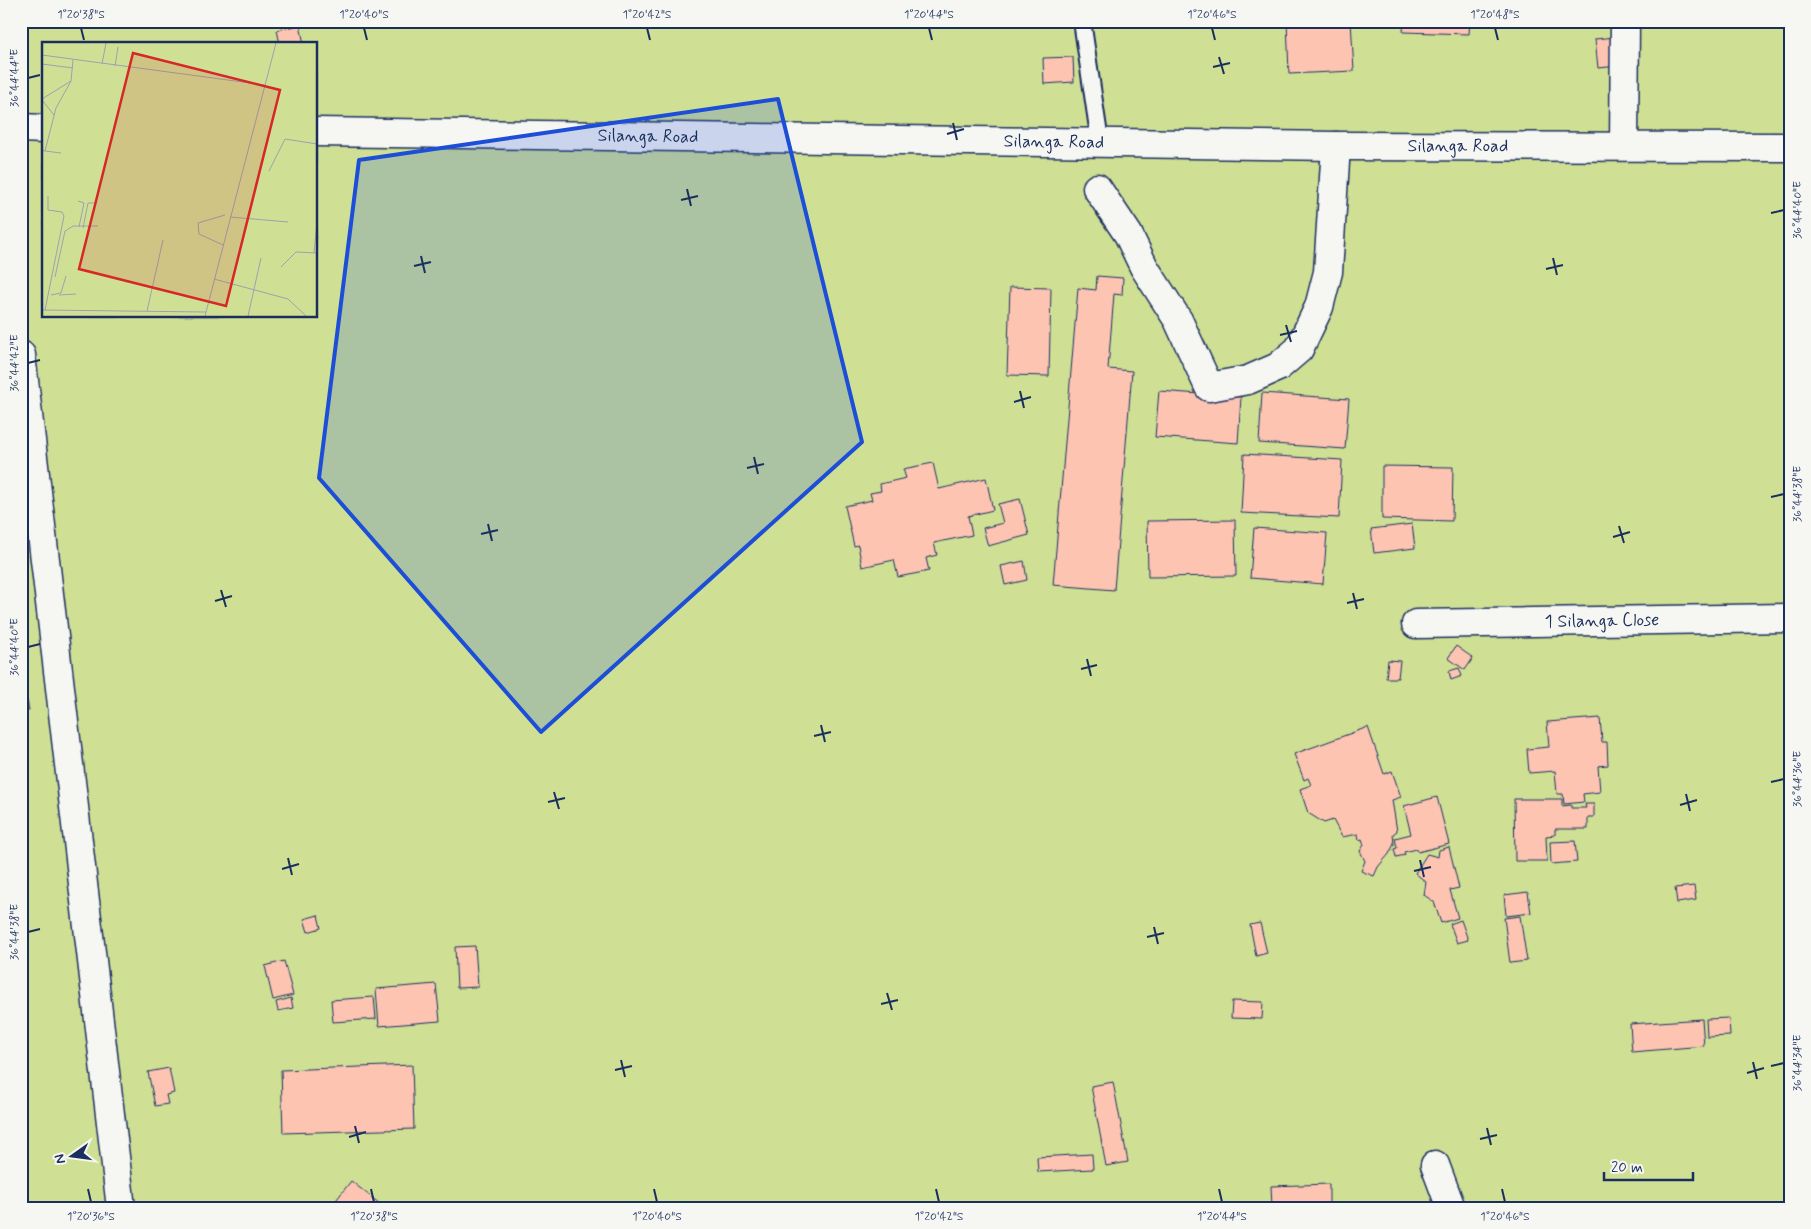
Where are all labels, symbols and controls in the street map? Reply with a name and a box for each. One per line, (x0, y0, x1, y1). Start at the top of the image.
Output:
text: 1°20'38"S (57, 7, 105, 23)
text: 1°20'40"S (339, 7, 389, 23)
text: 1°20'42"S (622, 7, 672, 23)
text: 1°20'44"S (904, 7, 954, 23)
text: 1°20'46"S (1187, 7, 1237, 23)
text: 1°20'48"S (1470, 7, 1520, 23)
inset map (42, 42, 318, 318)
text: 36°44'44"E (7, 49, 23, 107)
street label: Silanga Road (597, 124, 699, 149)
street label: Silanga Road (1003, 129, 1104, 155)
street label: Silanga Road (1407, 134, 1508, 158)
text: 36°44'40"E (1790, 181, 1806, 239)
text: 36°44'42"E (7, 334, 23, 392)
text: 36°44'38"E (1790, 466, 1806, 522)
street label: 1 Silanga Close (1544, 608, 1660, 634)
text: 36°44'40"E (7, 618, 23, 676)
text: 36°44'36"E (1790, 751, 1806, 807)
text: 36°44'38"E (7, 904, 23, 960)
text: 36°44'34"E (1790, 1034, 1806, 1092)
north arrow (48, 1132, 98, 1182)
scale bar (1604, 1149, 1692, 1181)
text: N (50, 1152, 70, 1166)
text: 20 m (1611, 1158, 1643, 1178)
text: 1°20'36"S (67, 1209, 115, 1225)
text: 1°20'38"S (350, 1209, 398, 1225)
text: 1°20'40"S (632, 1209, 682, 1225)
text: 1°20'42"S (914, 1209, 964, 1225)
text: 1°20'44"S (1197, 1209, 1247, 1225)
text: 1°20'46"S (1480, 1209, 1530, 1225)

